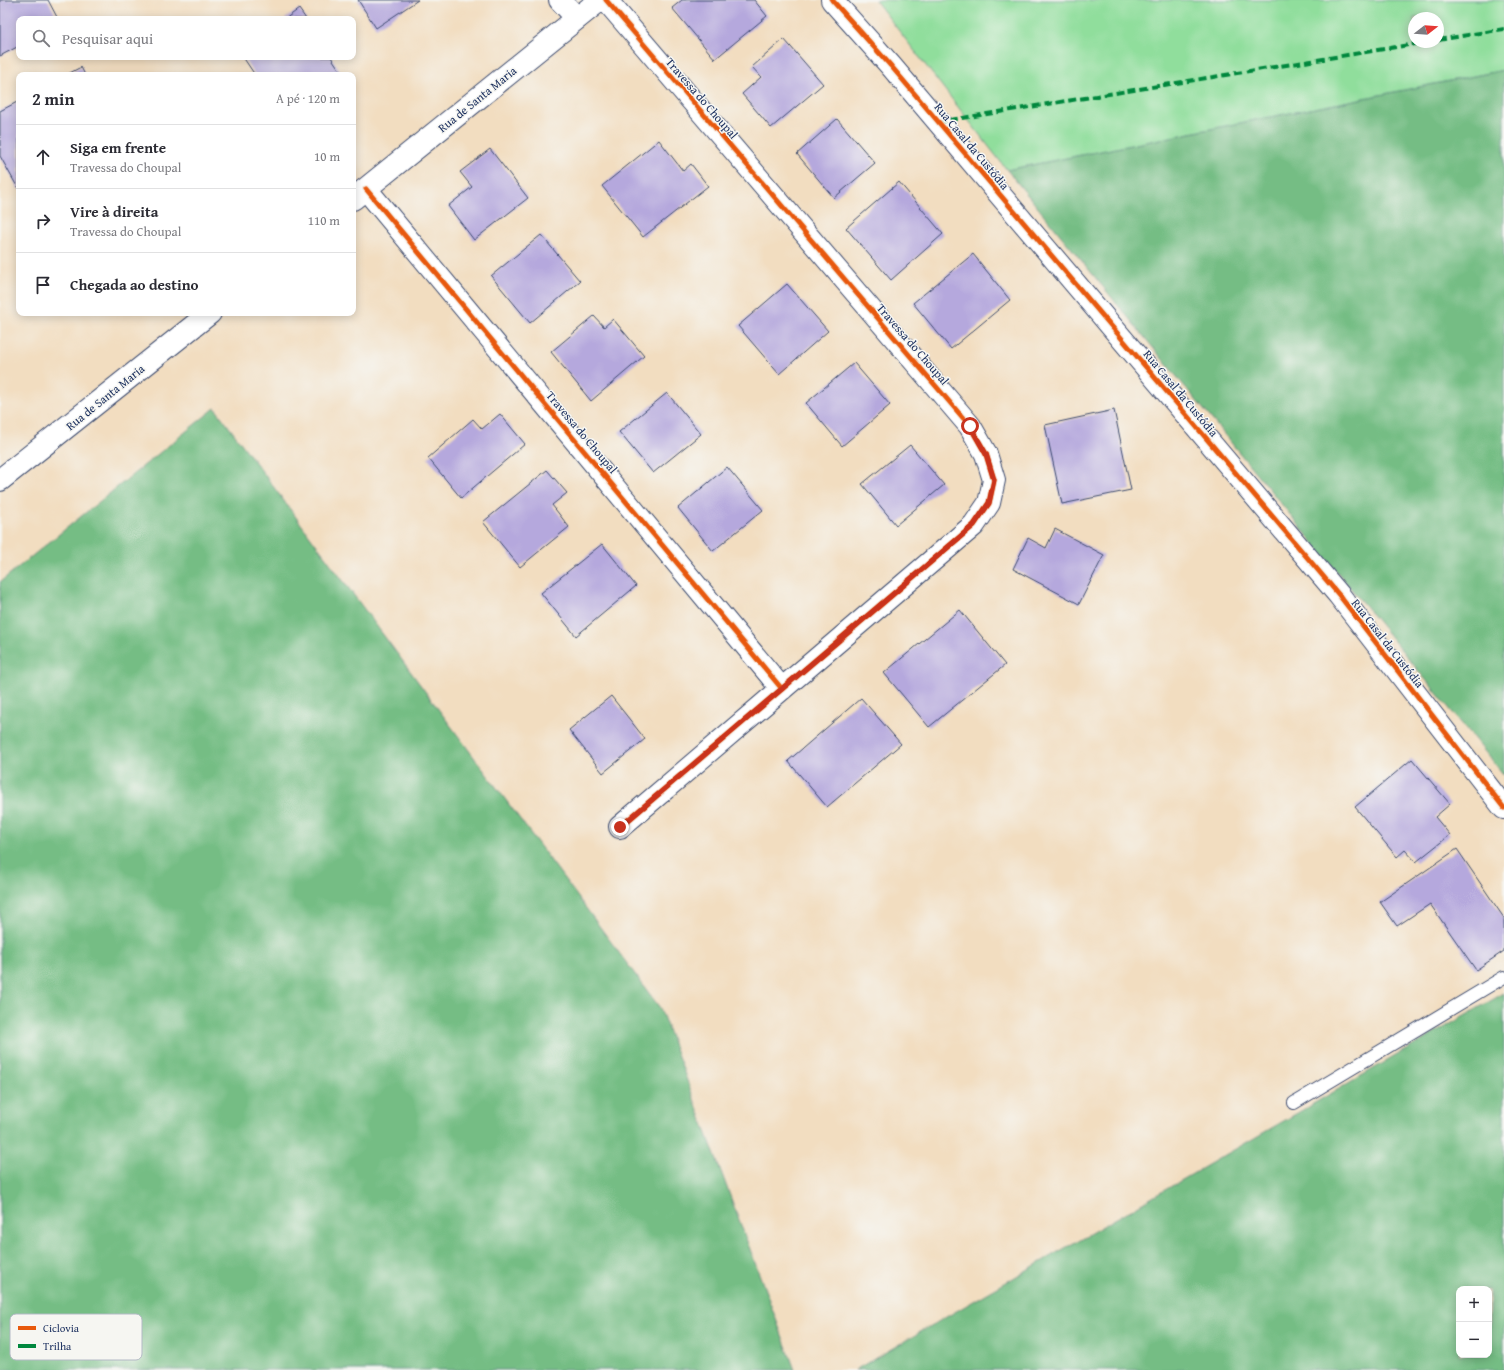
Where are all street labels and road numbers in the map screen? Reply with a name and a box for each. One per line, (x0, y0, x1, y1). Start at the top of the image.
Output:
street label: Travessa do Choupal (662, 54, 743, 143)
street label: Rua de Santa Maria (434, 62, 520, 136)
street label: Rua Casal da Custódia (931, 99, 1014, 193)
street label: Travessa do Choupal (873, 300, 954, 389)
street label: Rua Casal da Custódia (1140, 346, 1223, 440)
street label: Rua de Santa Maria (62, 360, 148, 434)
street label: Travessa do Choupal (542, 387, 622, 477)
street label: Rua Casal da Custódia (1348, 595, 1428, 691)

